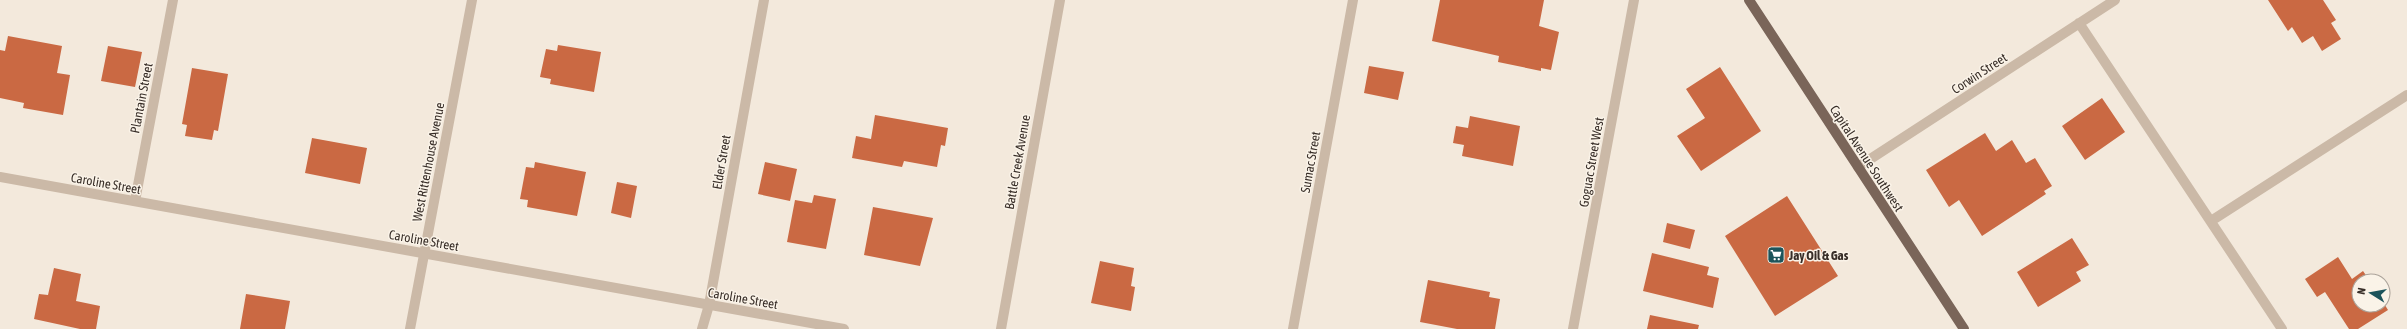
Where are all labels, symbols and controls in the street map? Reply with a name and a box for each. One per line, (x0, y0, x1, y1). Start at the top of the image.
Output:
street label: Corwin Street (1949, 50, 2010, 97)
street label: Plantain Street (127, 61, 156, 135)
street label: West Rittenhouse Avenue (410, 101, 447, 223)
street label: Capital Avenue Southwest (1827, 102, 1907, 214)
street label: Battle Creek Avenue (1002, 114, 1033, 210)
street label: Goguac Street West (1576, 116, 1607, 208)
street label: Sumac Street (1298, 130, 1323, 194)
street label: Elder Street (709, 133, 734, 191)
street label: Caroline Street (70, 170, 142, 197)
street label: Caroline Street (388, 227, 460, 254)
supermarket icon: Jay Oil & Gas (1766, 245, 1786, 265)
place label: Jay Oil & Gas (1788, 248, 1849, 263)
north arrow (2351, 273, 2391, 313)
street label: Caroline Street (707, 285, 779, 312)
text: N (2355, 287, 2368, 295)

